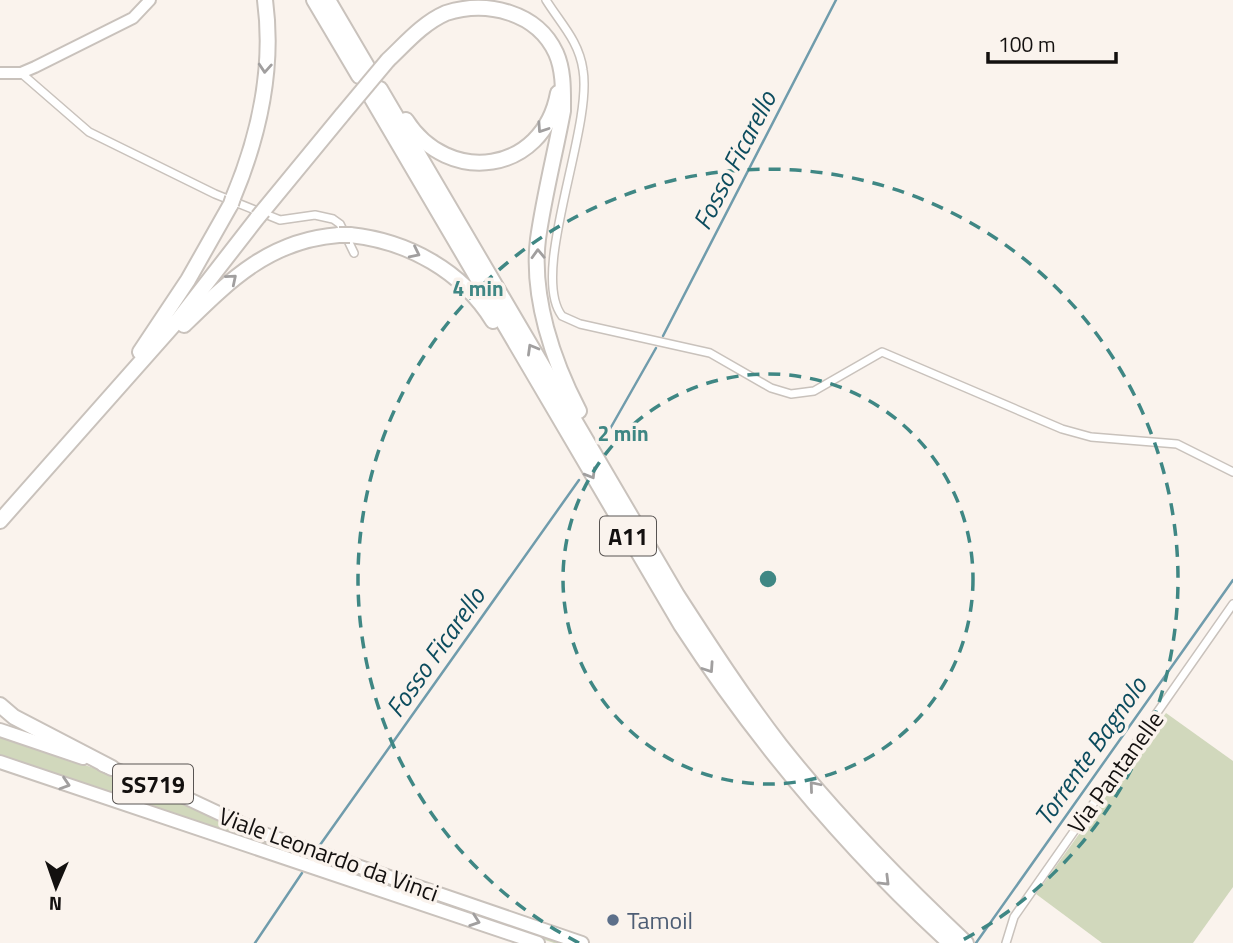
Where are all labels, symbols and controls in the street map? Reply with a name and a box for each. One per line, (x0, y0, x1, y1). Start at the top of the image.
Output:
scale bar (988, 21, 1116, 65)
text: 100 m (998, 28, 1055, 60)
one-way arrow (258, 63, 273, 74)
water label: Fosso Ficarello (682, 83, 786, 236)
one-way arrow (537, 121, 550, 134)
one-way arrow (408, 244, 420, 258)
one-way arrow (531, 249, 546, 260)
text: 4 min (452, 272, 504, 304)
one-way arrow (224, 274, 236, 287)
one-way arrow (527, 343, 540, 356)
text: 2 min (597, 417, 649, 449)
one-way arrow (583, 466, 596, 479)
road number: A11 (600, 516, 656, 556)
centre of rings (756, 567, 780, 591)
water label: Fosso Ficarello (376, 578, 495, 725)
one-way arrow (701, 660, 714, 673)
water label: Torrente Bagnolo (1024, 667, 1157, 834)
street label: Via Pantanelle (1058, 703, 1172, 841)
road number: SS719 (113, 764, 193, 804)
one-way arrow (58, 776, 70, 790)
one-way arrow (810, 782, 823, 794)
street label: Viale Leonardo da Vinci (214, 797, 444, 911)
north arrow (21, 852, 91, 922)
one-way arrow (876, 873, 889, 886)
text: N (48, 890, 62, 919)
place label: Tamoil (627, 902, 693, 938)
marker: Tamoil (605, 912, 621, 928)
one-way arrow (468, 913, 480, 927)

